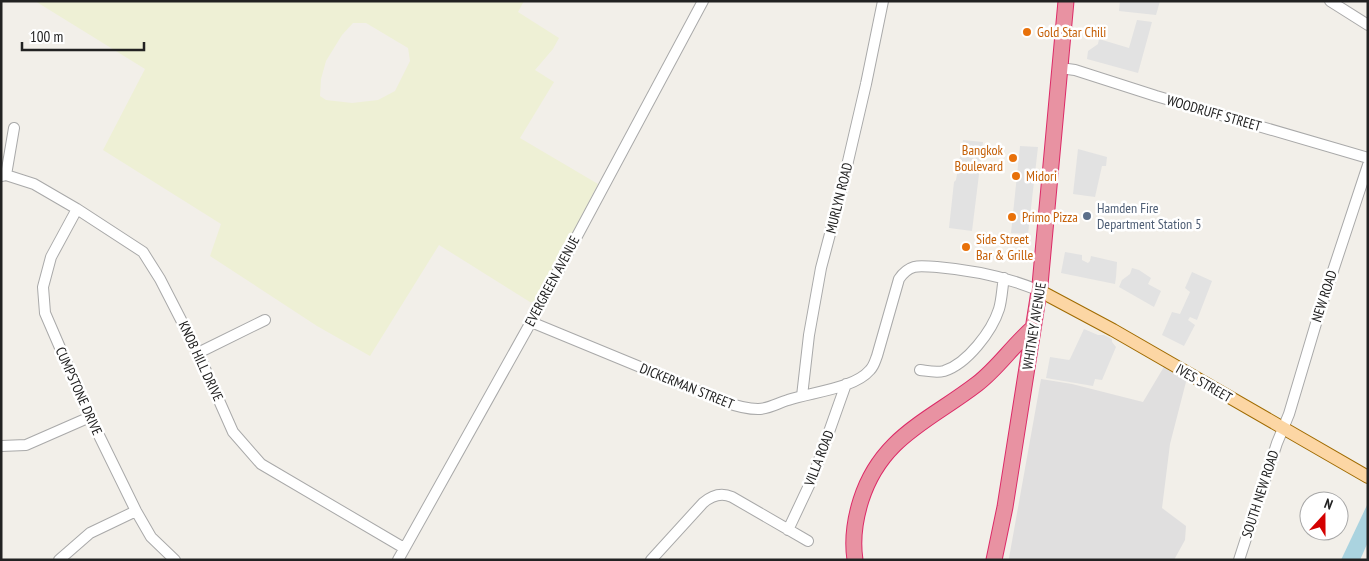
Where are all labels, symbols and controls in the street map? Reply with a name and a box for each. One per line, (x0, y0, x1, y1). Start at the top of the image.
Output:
scale bar (22, 20, 145, 52)
place label: Gold Star Chili (1037, 23, 1106, 41)
marker: Gold Star Chili (1021, 26, 1033, 38)
text: 100 m (30, 27, 63, 46)
street label: WOODRUFF STREET (1165, 91, 1264, 135)
place label: Bangkok Boulevard (955, 141, 1004, 175)
marker: Bangkok Boulevard (1007, 152, 1019, 164)
street label: MURLYN ROAD (822, 161, 856, 235)
place label: Midori (1026, 167, 1057, 185)
marker: Midori (1010, 170, 1022, 182)
place label: Hamden Fire Department Station 5 (1097, 199, 1202, 233)
place label: Primo Pizza (1022, 208, 1078, 226)
marker: Hamden Fire Department Station 5 (1081, 210, 1093, 222)
marker: Primo Pizza (1006, 211, 1018, 223)
place label: Side Street Bar & Grille (976, 230, 1033, 264)
street label: EVERGREEN AVENUE (521, 233, 583, 329)
marker: Side Street Bar & Grille (960, 241, 972, 253)
street label: NEW ROAD (1307, 268, 1341, 324)
street label: WHITNEY AVENUE (1018, 281, 1050, 371)
street label: KNOB HILL DRIVE (175, 318, 227, 404)
street label: CUMPSTONE DRIVE (52, 344, 106, 438)
street label: DICKERMAN STREET (637, 359, 737, 413)
street label: IVES STREET (1173, 360, 1236, 407)
street label: VILLA ROAD (800, 428, 838, 489)
street label: SOUTH NEW ROAD (1237, 448, 1283, 540)
north arrow (1299, 491, 1349, 541)
text: N (1322, 494, 1335, 514)

